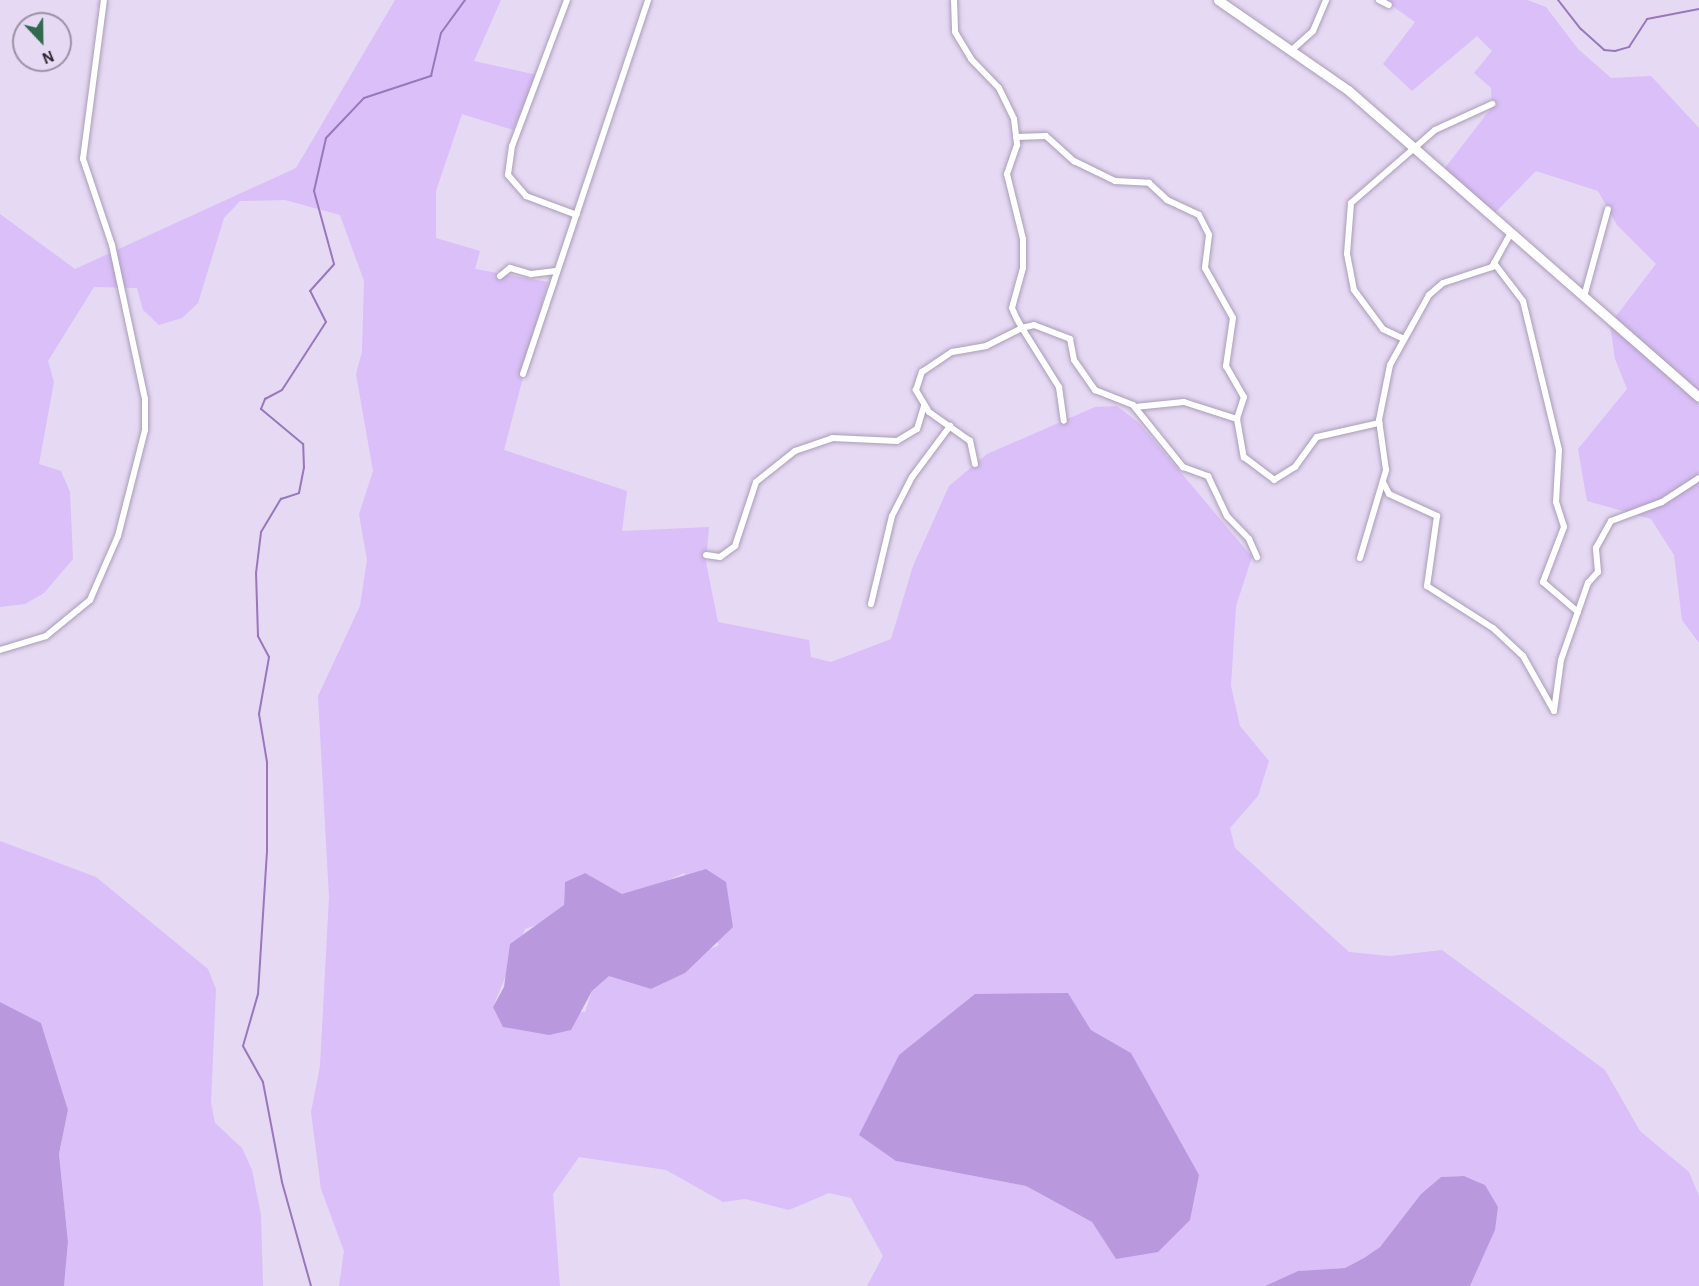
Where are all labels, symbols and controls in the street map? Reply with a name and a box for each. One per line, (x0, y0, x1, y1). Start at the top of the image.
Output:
north arrow (12, 12, 72, 72)
text: N (40, 47, 56, 66)

